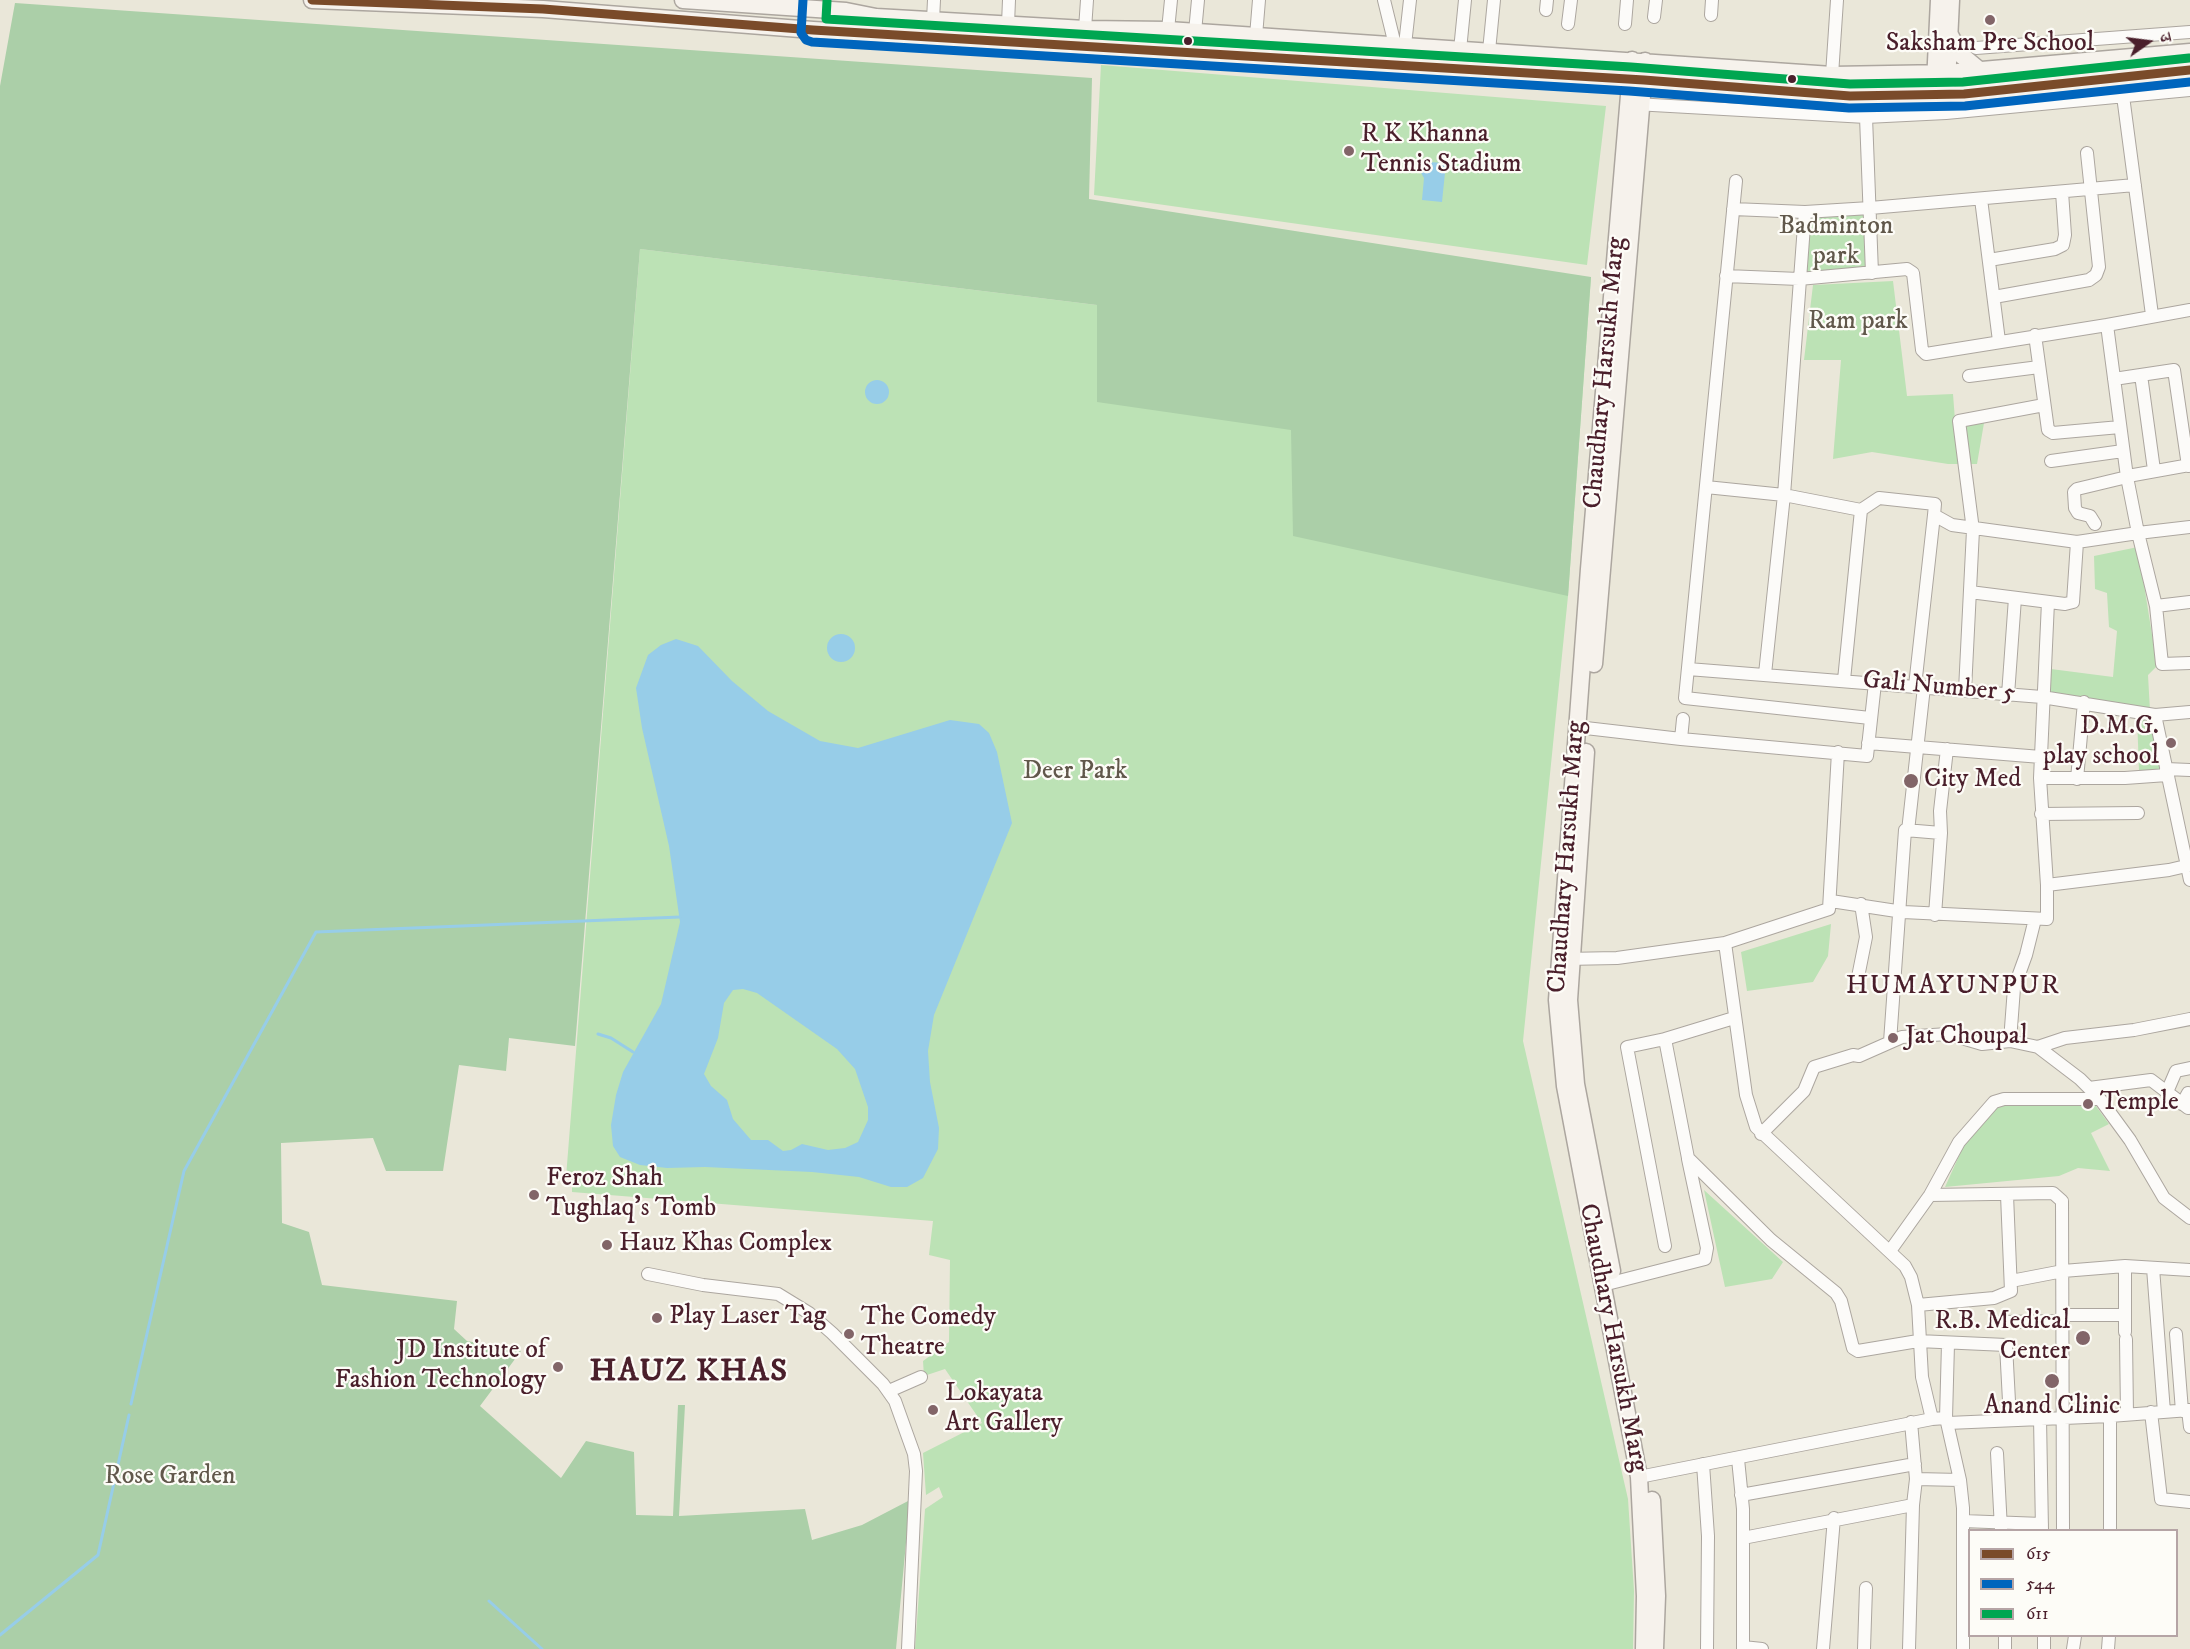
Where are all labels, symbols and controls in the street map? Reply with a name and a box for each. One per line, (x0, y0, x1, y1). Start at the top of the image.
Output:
north arrow (2118, 12, 2178, 72)
marker: Saksham Pre School (1983, 13, 1997, 27)
place label: Saksham Pre School (1886, 29, 2094, 61)
text: उ (2155, 31, 2176, 44)
unlabelled marker (1182, 35, 1194, 47)
unlabelled marker (1786, 73, 1798, 85)
place label: R K Khanna Tennis Stadium (1361, 120, 1522, 182)
marker: R K Khanna Tennis Stadium (1342, 144, 1356, 158)
park label: Badminton park (1779, 212, 1893, 274)
street label: Chaudhary Harsukh Marg (1579, 236, 1633, 510)
park label: Ram park (1808, 307, 1908, 339)
street label: Gali Number 5 (1861, 666, 2017, 710)
place label: D.M.G. play school (2043, 712, 2159, 774)
street label: Chaudhary Harsukh Marg (1543, 720, 1593, 994)
marker: D.M.G. play school (2164, 736, 2178, 750)
park label: Deer Park (1023, 757, 1127, 789)
place label: City Med (1924, 765, 2021, 797)
marker: City Med (1902, 772, 1920, 790)
district label: HUMAYUNPUR (1846, 971, 2060, 1003)
place label: Jat Choupal (1905, 1022, 2028, 1054)
marker: Jat Choupal (1886, 1031, 1900, 1045)
place label: Temple (2100, 1088, 2179, 1120)
marker: Temple (2081, 1097, 2095, 1111)
place label: Feroz Shah Tughlaq's Tomb (546, 1164, 716, 1226)
marker: Feroz Shah Tughlaq's Tomb (527, 1188, 541, 1202)
street label: Chaudhary Harsukh Marg (1571, 1201, 1653, 1475)
place label: Hauz Khas Complex (619, 1229, 832, 1261)
marker: Hauz Khas Complex (600, 1238, 614, 1252)
place label: Play Laser Tag (669, 1302, 826, 1334)
place label: The Comedy Theatre (861, 1303, 996, 1364)
place label: R.B. Medical Center (1934, 1307, 2070, 1368)
marker: Play Laser Tag (650, 1311, 664, 1325)
marker: The Comedy Theatre (842, 1327, 856, 1341)
marker: R.B. Medical Center (2074, 1329, 2092, 1347)
place label: JD Institute of Fashion Technology (335, 1336, 546, 1398)
district label: HAUZ KHAS (590, 1354, 788, 1392)
marker: JD Institute of Fashion Technology (551, 1360, 565, 1374)
marker: Anand Clinic (2043, 1372, 2061, 1390)
place label: Lokayata Art Gallery (945, 1379, 1063, 1440)
place label: Anand Clinic (1984, 1392, 2120, 1424)
marker: Lokayata Art Gallery (926, 1403, 940, 1417)
park label: Rose Garden (105, 1462, 235, 1494)
legend (1968, 1529, 2178, 1637)
text: 615 (2026, 1543, 2051, 1565)
text: 544 (2026, 1573, 2055, 1595)
text: 611 (2026, 1603, 2049, 1625)

